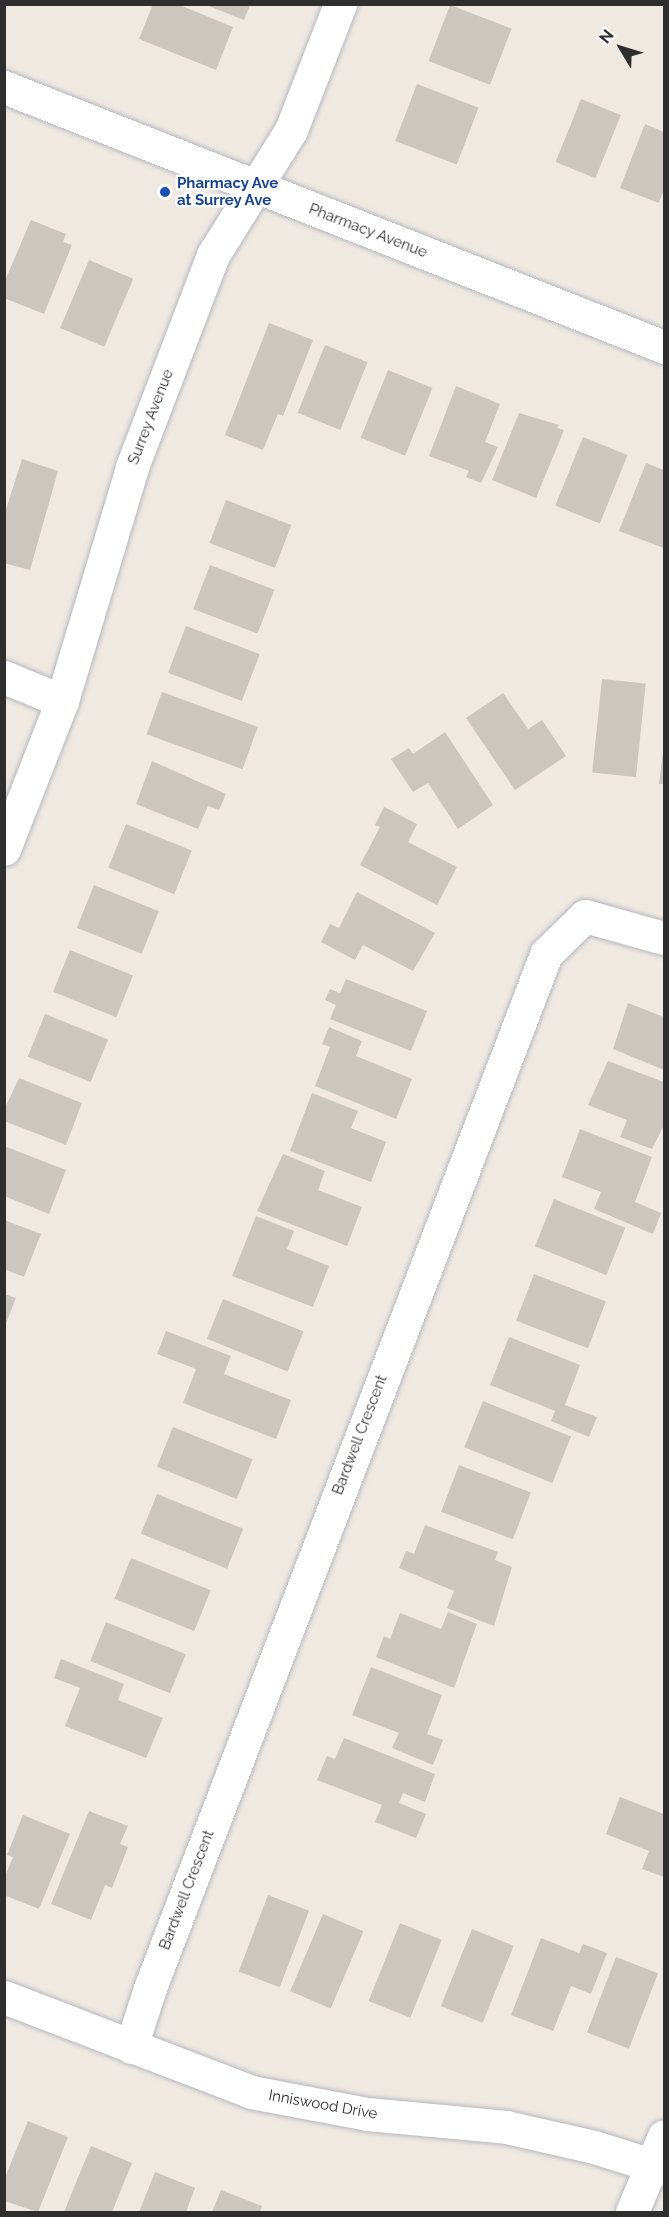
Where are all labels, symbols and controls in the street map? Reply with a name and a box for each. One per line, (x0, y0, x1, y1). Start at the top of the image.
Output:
north arrow (591, 18, 651, 78)
text: N (595, 26, 618, 47)
place label: Pharmacy Ave at Surrey Ave (177, 174, 279, 209)
marker: Pharmacy Ave at Surrey Ave (158, 185, 172, 199)
street label: Pharmacy Avenue (306, 200, 430, 262)
street label: Surrey Avenue (124, 366, 178, 468)
street label: Bardwell Crescent (329, 1372, 391, 1498)
street label: Bardwell Crescent (156, 1827, 218, 1953)
street label: Inniswood Drive (267, 2087, 379, 2123)

